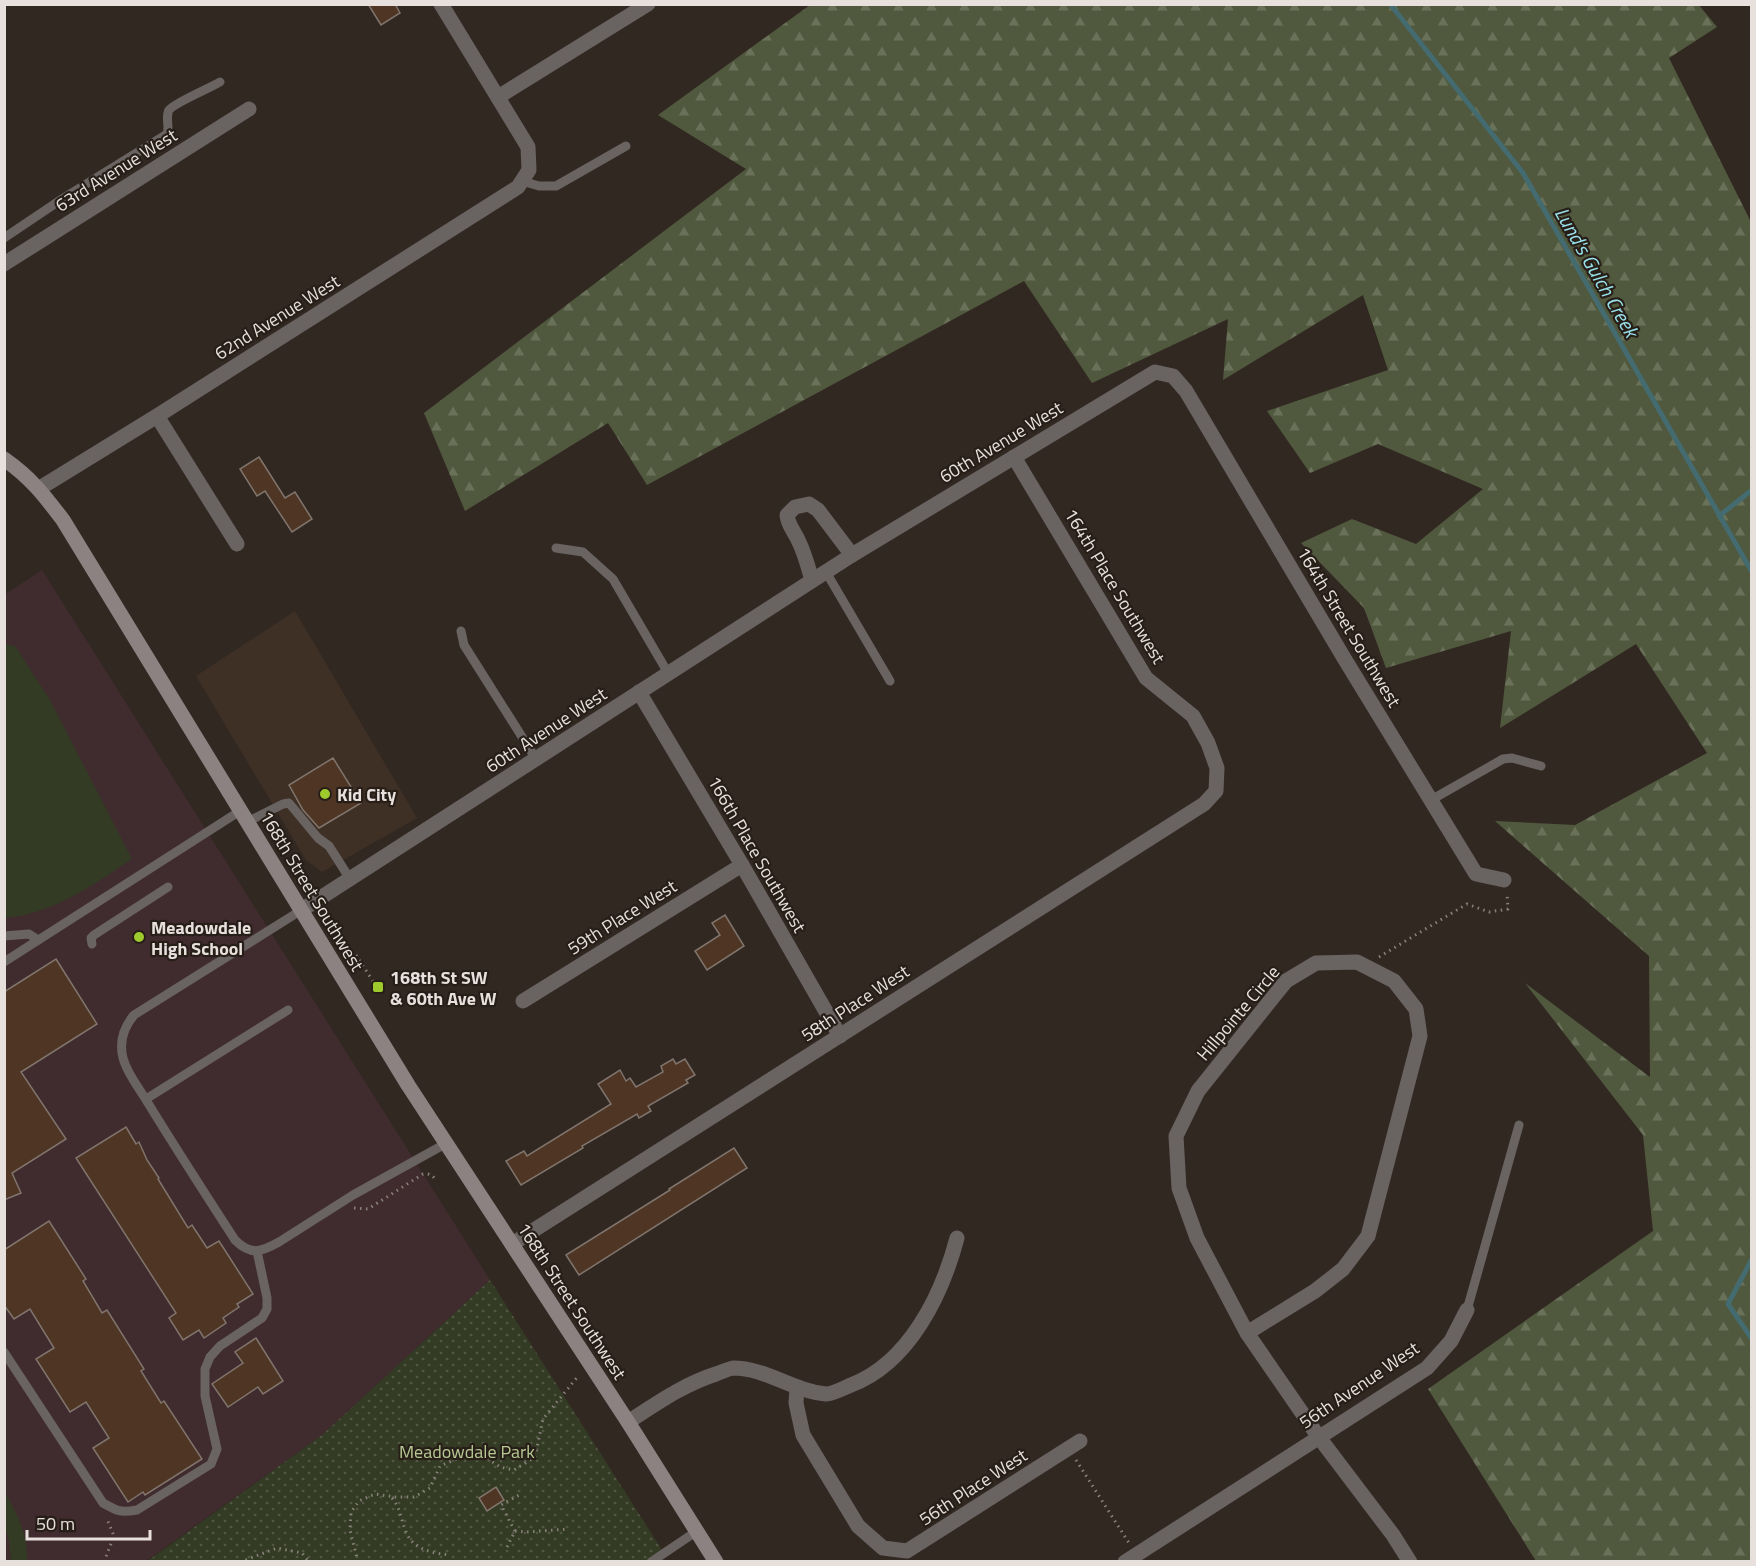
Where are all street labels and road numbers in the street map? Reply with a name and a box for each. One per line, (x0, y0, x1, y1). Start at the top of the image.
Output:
street label: 63rd Avenue West (50, 121, 183, 218)
street label: 62nd Avenue West (209, 267, 345, 366)
street label: 60th Avenue West (934, 394, 1068, 490)
street label: 164th Place Southwest (1058, 503, 1172, 669)
street label: 164th Street Southwest (1290, 542, 1408, 713)
street label: 60th Avenue West (480, 680, 613, 779)
street label: 166th Place Southwest (701, 771, 813, 938)
street label: 168th Street Southwest (253, 806, 371, 977)
street label: 59th Place West (562, 872, 682, 961)
street label: 58th Place West (796, 958, 915, 1048)
street label: Hillpointe Circle (1190, 959, 1286, 1067)
street label: 168th Street Southwest (511, 1217, 633, 1386)
street label: 56th Avenue West (1294, 1334, 1425, 1435)
street label: 56th Place West (914, 1442, 1033, 1532)

